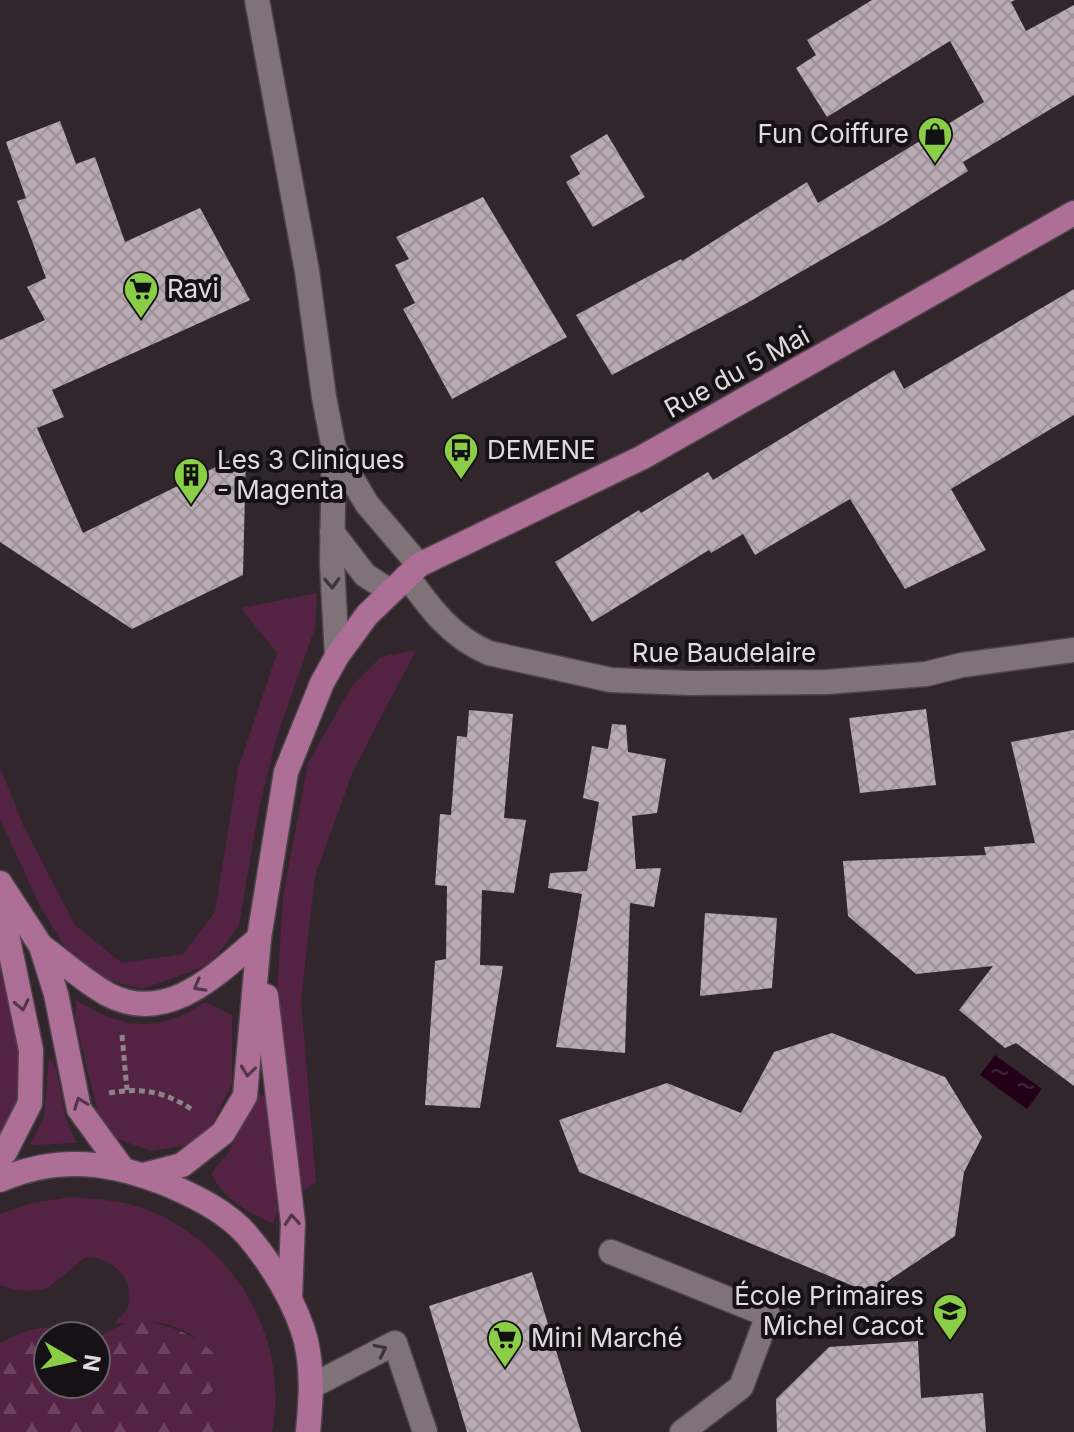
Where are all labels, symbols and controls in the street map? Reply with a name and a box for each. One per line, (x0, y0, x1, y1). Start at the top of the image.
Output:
shop icon: Fun Coiffure (916, 115, 954, 165)
place label: Fun Coiffure (757, 118, 909, 149)
supermarket icon: Ravi (122, 270, 160, 320)
place label: Ravi (167, 273, 219, 304)
street label: Rue du 5 Mai (659, 319, 815, 424)
bus stop icon: DEMENE (442, 431, 480, 481)
place label: DEMENE (487, 434, 596, 465)
place label: Les 3 Cliniques - Magenta (217, 444, 405, 505)
building icon: Les 3 Cliniques - Magenta (172, 456, 210, 506)
one-way arrow (324, 577, 341, 590)
street label: Rue Baudelaire (632, 637, 816, 668)
one-way arrow (193, 976, 207, 992)
one-way arrow (12, 999, 29, 1012)
one-way arrow (240, 1064, 257, 1078)
one-way arrow (73, 1097, 89, 1111)
one-way arrow (284, 1213, 301, 1226)
place label: École Primaires Michel Cacot (734, 1280, 924, 1341)
school or university icon: École Primaires Michel Cacot (931, 1292, 969, 1342)
supermarket icon: Mini Marché (486, 1319, 524, 1369)
north arrow (32, 1320, 112, 1400)
place label: Mini Marché (531, 1322, 683, 1353)
one-way arrow (373, 1344, 388, 1360)
text: N (78, 1353, 106, 1373)

